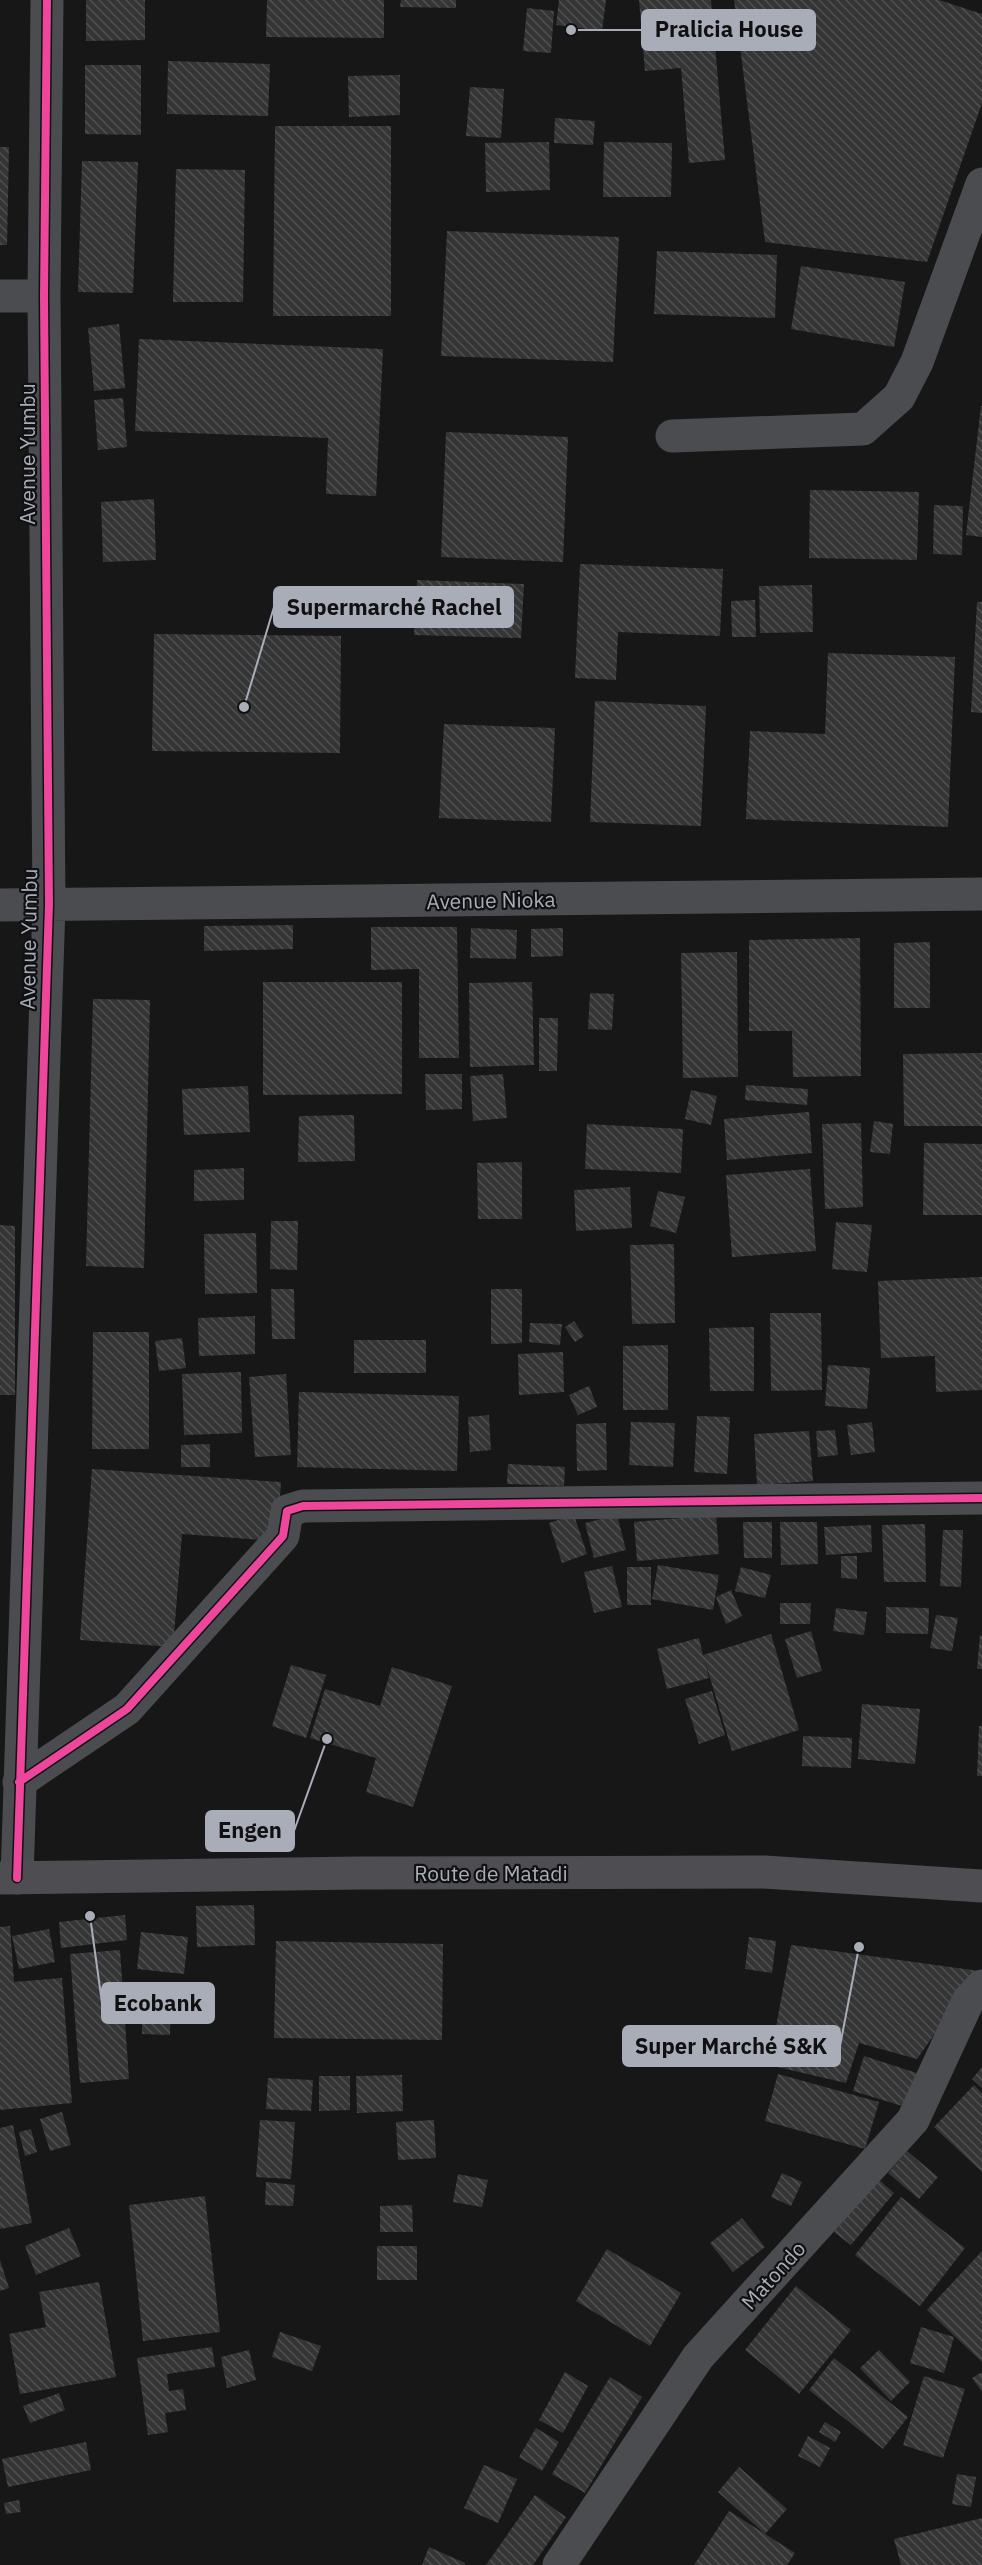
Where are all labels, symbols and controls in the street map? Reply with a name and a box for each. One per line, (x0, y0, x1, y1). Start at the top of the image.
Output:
callout: Pralicia House (642, 10, 815, 50)
text: Pralicia House (655, 14, 803, 43)
street label: Avenue Yumbu (13, 383, 41, 525)
callout: Supermarché Rachel (274, 587, 513, 627)
text: Supermarché Rachel (286, 592, 502, 621)
street label: Avenue Yumbu (13, 868, 43, 1010)
street label: Avenue Nioka (426, 885, 556, 915)
callout: Engen (206, 1811, 294, 1851)
text: Engen (218, 1815, 282, 1844)
street label: Route de Matadi (414, 1859, 568, 1887)
callout: Ecobank (102, 1983, 214, 2023)
text: Ecobank (114, 1988, 203, 2017)
callout: Super Marché S&K (623, 2026, 840, 2066)
text: Super Marché S&K (635, 2031, 828, 2060)
street label: Matondo (735, 2235, 811, 2315)

